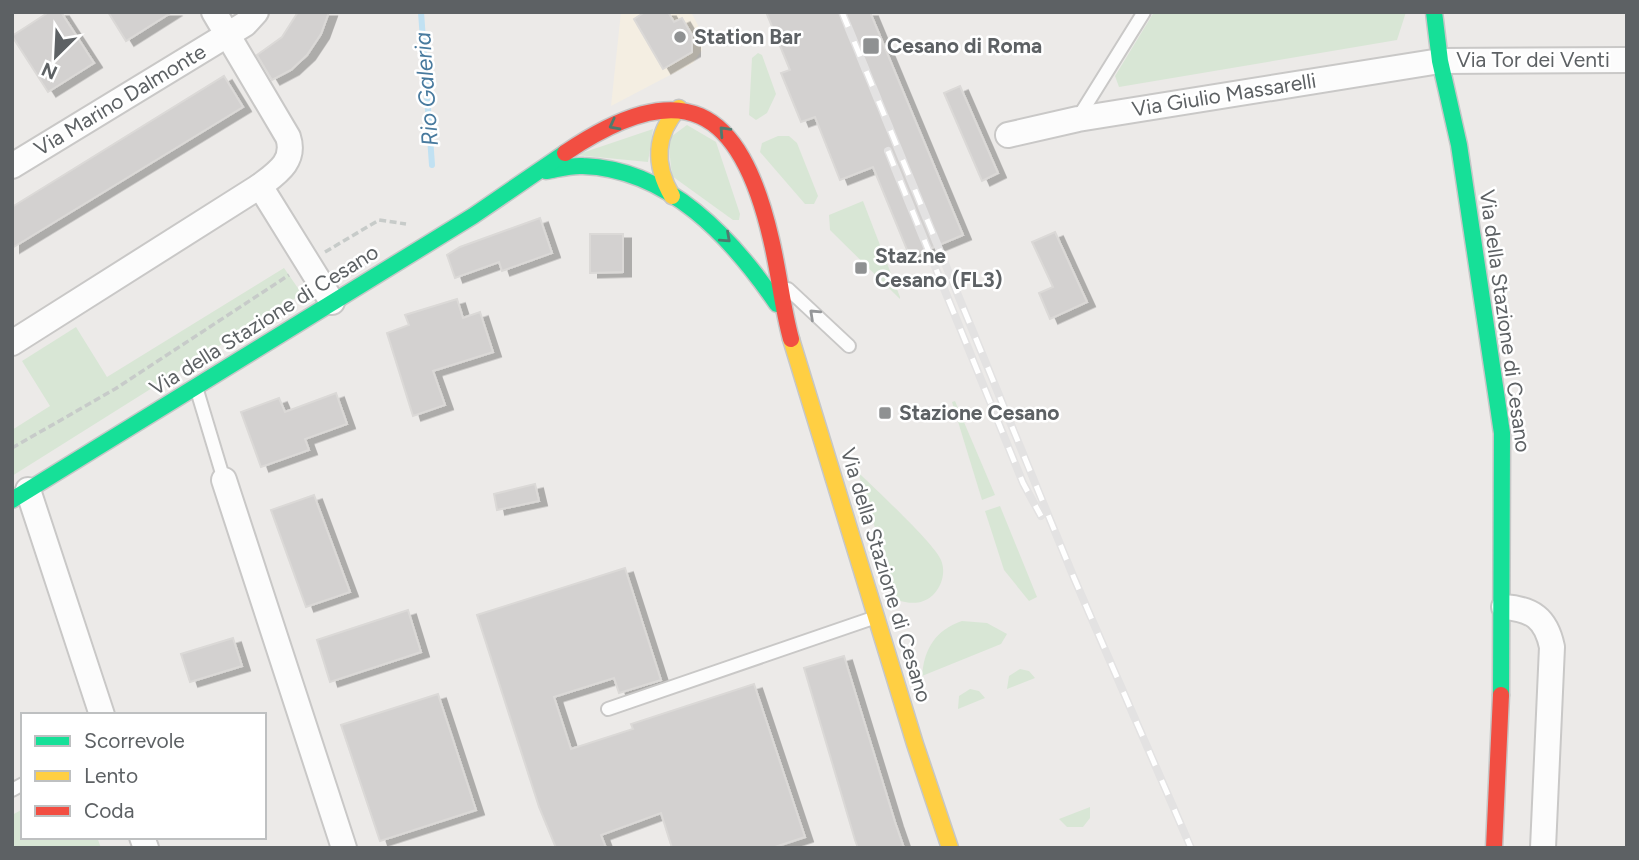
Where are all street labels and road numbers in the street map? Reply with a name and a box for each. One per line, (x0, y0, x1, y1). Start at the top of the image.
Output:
street label: Via Marino Dalmonte (29, 38, 210, 161)
street label: Via Tor dei Venti (1456, 47, 1610, 72)
street label: Via Giulio Massarelli (1130, 68, 1318, 121)
street label: Via della Stazione di Cesano (1475, 188, 1536, 454)
street label: Via della Stazione di Cesano (145, 239, 383, 400)
street label: Via della Stazione di Cesano (836, 445, 937, 705)

